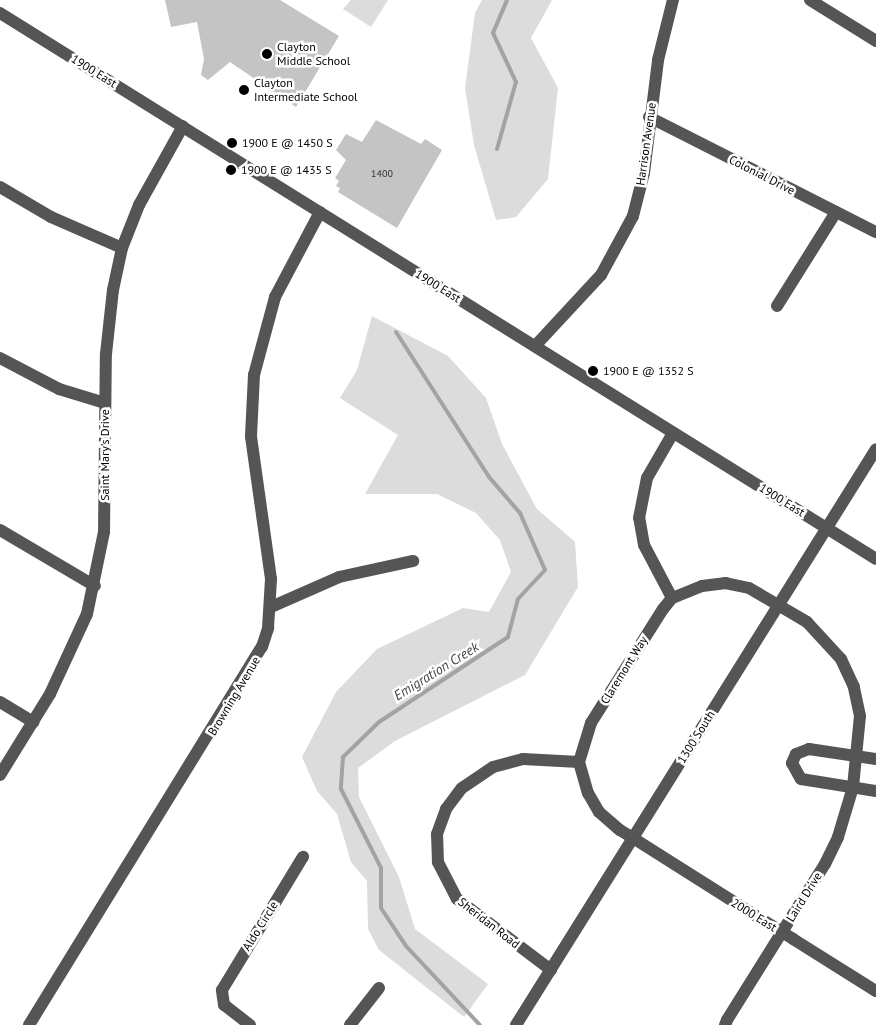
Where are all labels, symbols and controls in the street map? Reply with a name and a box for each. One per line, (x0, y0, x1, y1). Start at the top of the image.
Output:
place label: Clayton Middle School (277, 40, 350, 68)
marker: Clayton Middle School (261, 48, 273, 60)
street label: 1900 East (69, 51, 119, 91)
place label: Clayton Intermediate School (254, 76, 358, 104)
marker: Clayton Intermediate School (238, 84, 250, 96)
street label: Harrison Avenue (633, 101, 659, 187)
place label: 1900 E @ 1450 S (242, 136, 333, 150)
marker: 1900 E @ 1450 S (226, 137, 238, 149)
street label: Colonial Drive (727, 152, 797, 198)
place label: 1900 E @ 1435 S (241, 163, 332, 177)
marker: 1900 E @ 1435 S (225, 164, 237, 176)
house number: 1400 (371, 168, 393, 180)
street label: 1900 East (413, 266, 463, 306)
place label: 1900 E @ 1352 S (603, 364, 694, 378)
marker: 1900 E @ 1352 S (587, 365, 599, 377)
street label: Saint Mary's Drive (98, 409, 112, 501)
street label: 1900 East (757, 480, 807, 520)
street label: Claremont Way (597, 633, 651, 707)
water label: Emigration Creek (390, 638, 482, 704)
street label: Browning Avenue (205, 654, 263, 738)
street label: 1300 South (674, 708, 718, 766)
street label: Laird Drive (783, 870, 825, 924)
street label: Sheridan Road (455, 895, 523, 951)
street label: 2000 East (729, 895, 779, 935)
street label: Aldo Circle (239, 899, 281, 953)

